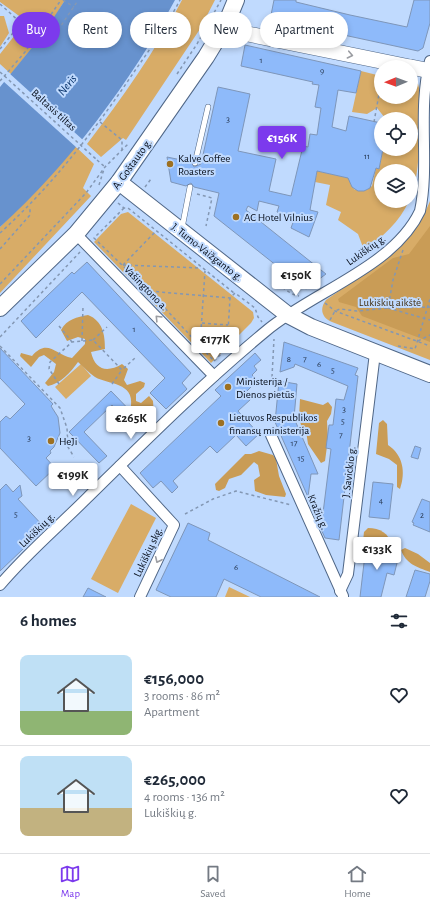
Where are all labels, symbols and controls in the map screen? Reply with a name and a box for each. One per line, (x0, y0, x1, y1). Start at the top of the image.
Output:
chip: Buy (12, 12, 60, 48)
chip: Rent (68, 12, 122, 48)
chip: Filters (130, 12, 191, 48)
chip: New (199, 12, 252, 48)
chip: Apartment (260, 12, 348, 48)
one-way arrow (347, 50, 353, 58)
house number: 1 (259, 56, 263, 65)
north arrow (374, 60, 418, 104)
map controls (374, 60, 418, 208)
house number: 9 (320, 67, 324, 76)
water label: Neris (55, 72, 79, 98)
street label: Baltasis tiltas (29, 87, 79, 133)
button: locate (374, 112, 418, 156)
house number: 3 (226, 115, 230, 124)
pin: €156K (254, 126, 310, 160)
text: €156K (267, 132, 297, 145)
street label: A. Goštauto g. (110, 137, 154, 191)
house number: 11 (364, 152, 370, 161)
place label: Kalve Coffee Roasters (178, 153, 230, 177)
marker: Kalve Coffee Roasters (165, 159, 175, 169)
button: layers (374, 164, 418, 208)
marker: AC Hotel Vilnius (231, 212, 241, 222)
place label: AC Hotel Vilnius (244, 212, 313, 223)
street label: J. Tumo-Vaižganto g. (170, 221, 244, 283)
street label: Lukiškių g. (344, 233, 388, 267)
street label: Vašingtono a. (122, 263, 170, 313)
pin: €150K (268, 263, 324, 297)
text: €150K (281, 269, 311, 282)
park label: Lukiškių aikštė (359, 297, 421, 308)
one-way arrow (155, 315, 163, 323)
house number: 1 (132, 325, 136, 334)
pin: €177K (187, 327, 243, 361)
text: €177K (200, 333, 230, 346)
house number: 8 (287, 355, 291, 364)
house number: 7 (303, 355, 307, 364)
house number: 6 (317, 360, 321, 369)
house number: 5 (331, 366, 335, 375)
place label: Ministerija / Dienos pietūs (236, 376, 294, 400)
marker: Ministerija / Dienos pietūs (223, 382, 233, 392)
house number: 3 (342, 405, 346, 414)
pin: €265K (103, 406, 159, 440)
text: €265K (115, 412, 147, 425)
place label: Lietuvos Respublikos finansų ministerija (229, 412, 317, 436)
house number: 5 (341, 417, 345, 426)
marker: Lietuvos Respublikos finansų ministerija (216, 418, 226, 428)
house number: 7 (339, 431, 343, 440)
house number: 3 (27, 434, 31, 443)
marker: HeJi (46, 436, 56, 446)
place label: HeJi (59, 436, 77, 447)
house number: 17 (291, 439, 298, 448)
street label: J. Savickio g. (340, 446, 358, 498)
house number: 15 (298, 454, 305, 463)
pin: €199K (45, 463, 101, 497)
text: €199K (58, 469, 88, 482)
street label: Kražių g. (306, 493, 330, 531)
house number: 4 (379, 496, 384, 505)
house number: 5 (14, 510, 18, 519)
street label: Lukiškių g. (17, 510, 57, 550)
house number: 2 (420, 511, 424, 520)
street label: Lukiškių skg. (132, 525, 164, 579)
pin: €133K (349, 537, 405, 571)
text: €133K (362, 543, 392, 556)
one-way arrow (155, 556, 163, 563)
house number: 6 (234, 563, 238, 572)
icon: filters (388, 610, 410, 632)
text: 6 homes (20, 612, 76, 629)
text: €156,000 (144, 670, 204, 687)
icon: home (52, 671, 100, 719)
icon: heart (388, 684, 410, 706)
text: 3 rooms · 86 m² (144, 690, 220, 703)
text: Apartment (144, 706, 199, 719)
text: €265,000 (144, 771, 206, 788)
icon: home (52, 772, 100, 820)
icon: heart (388, 785, 410, 807)
text: 4 rooms · 136 m² (144, 791, 225, 804)
text: Lukiškių g. (144, 807, 197, 820)
tab: Map (59, 863, 81, 900)
tab: Saved (200, 863, 225, 900)
tab: Home (344, 863, 371, 900)

